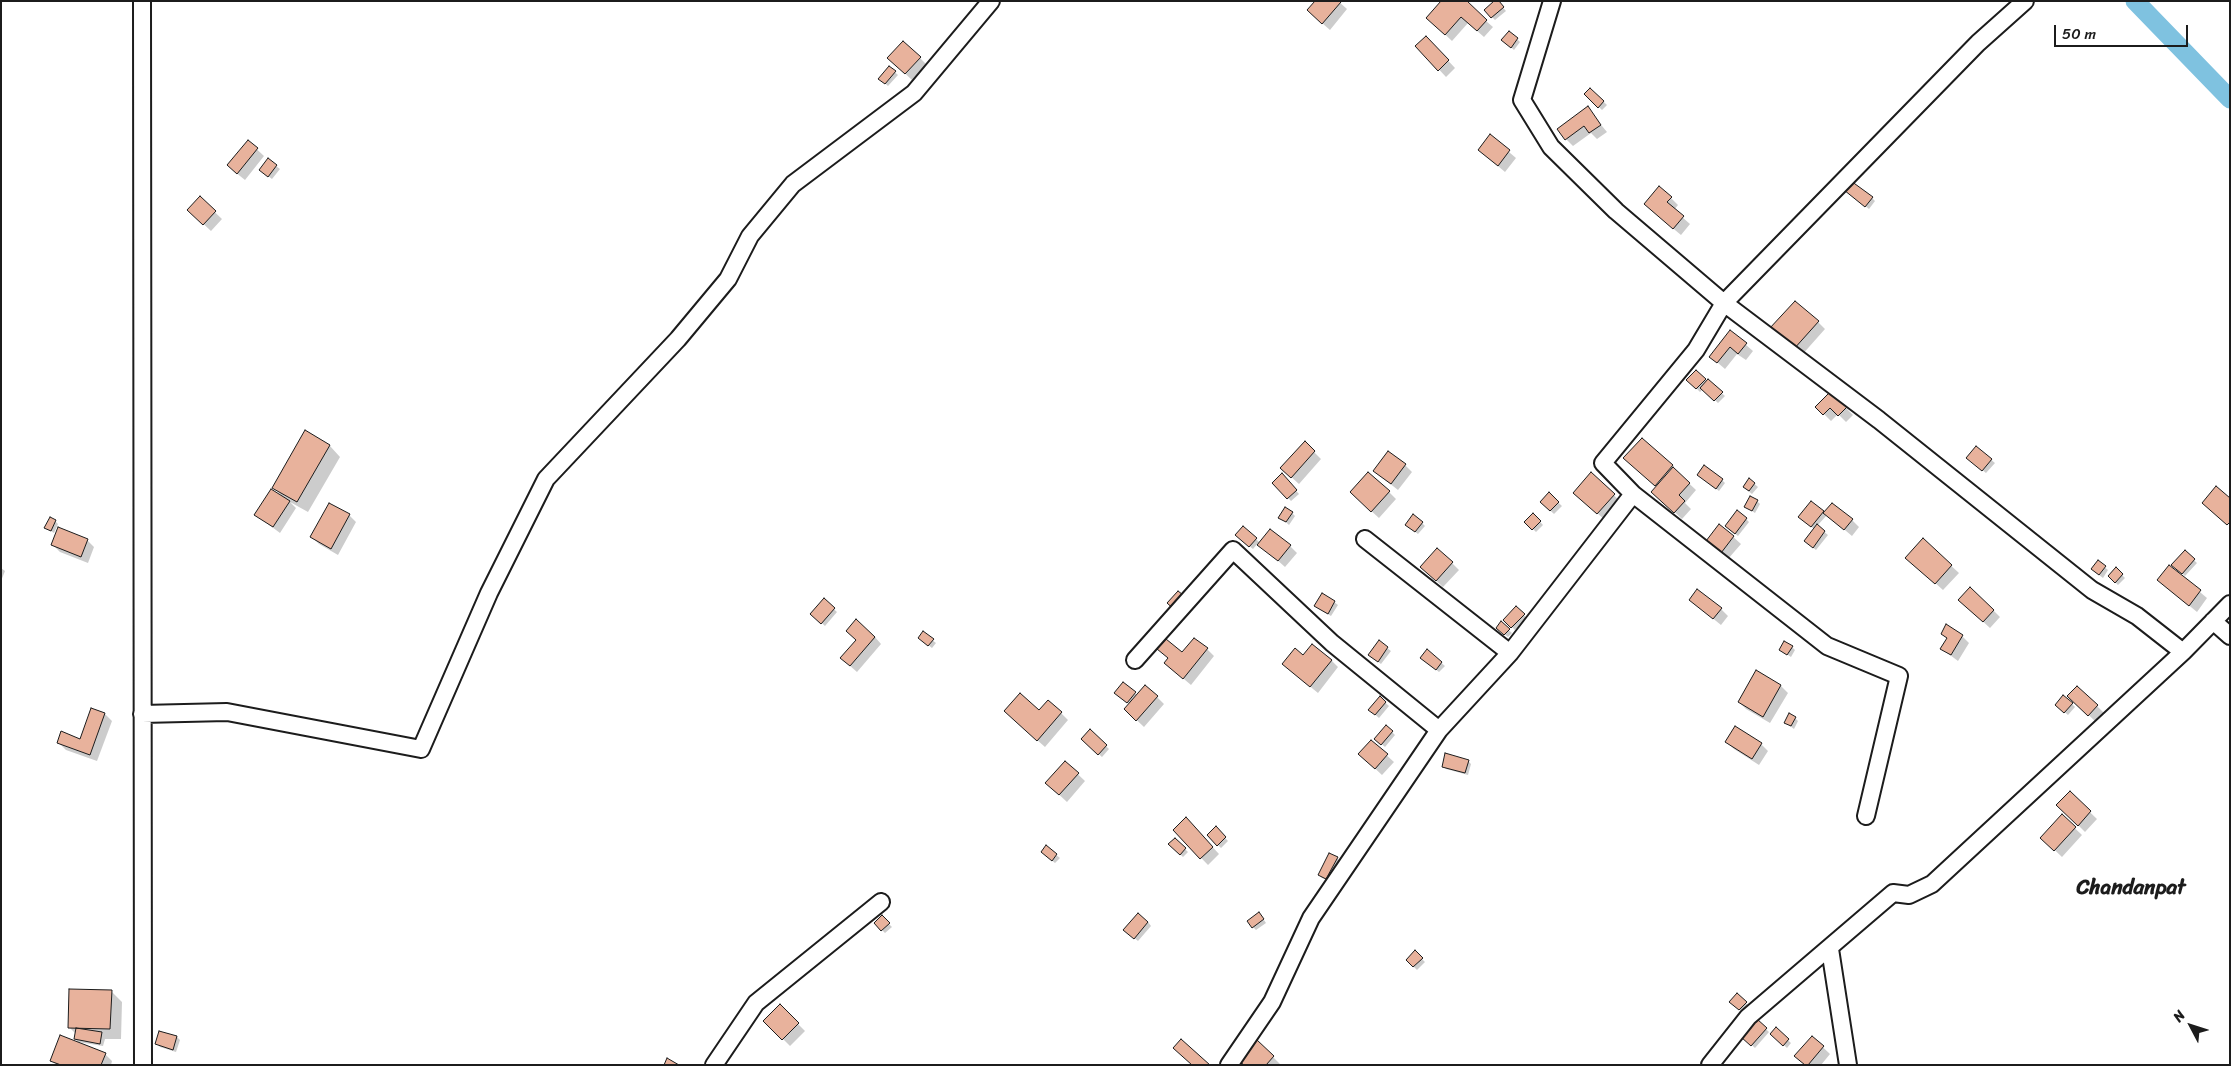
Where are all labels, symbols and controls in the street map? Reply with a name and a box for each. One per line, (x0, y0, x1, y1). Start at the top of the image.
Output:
scale bar (2056, 15, 2190, 47)
text: 50 m (2062, 21, 2096, 47)
district label: Chandanpat (2077, 876, 2185, 902)
north arrow (2166, 1001, 2216, 1051)
text: N (2166, 1004, 2192, 1028)

